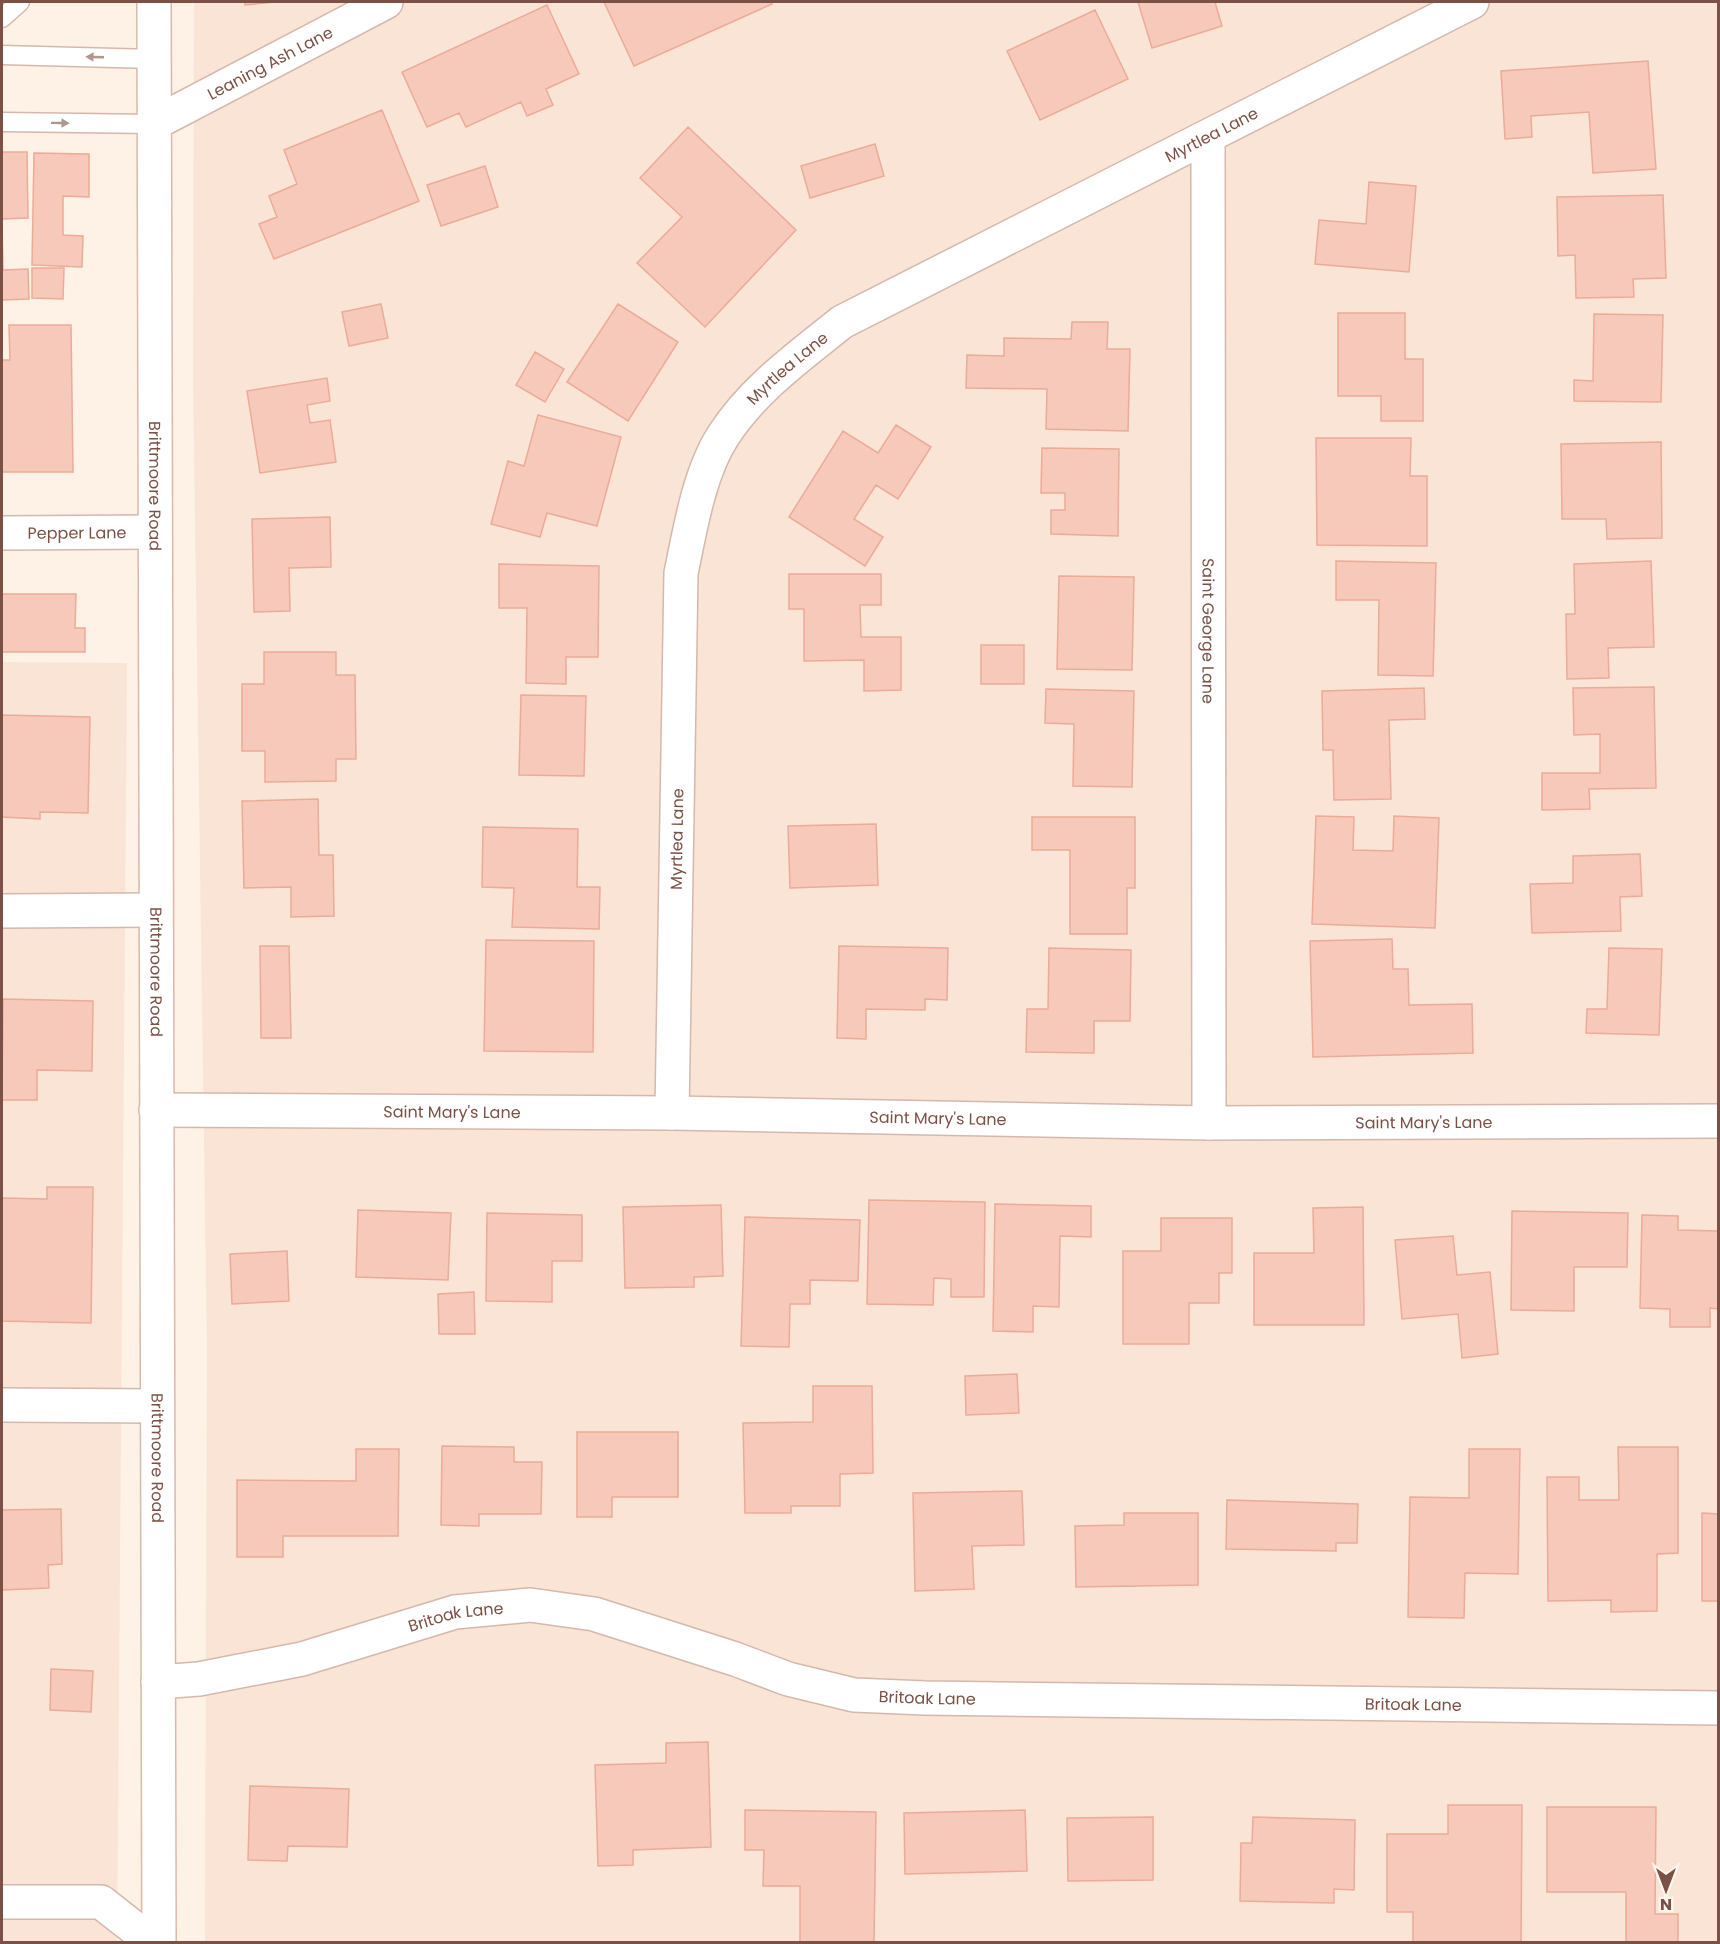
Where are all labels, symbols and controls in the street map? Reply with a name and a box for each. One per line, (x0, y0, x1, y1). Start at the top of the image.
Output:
street label: Leaning Ash Lane (203, 20, 337, 105)
one-way arrow (85, 52, 104, 62)
street label: Myrtlea Lane (1161, 101, 1262, 168)
one-way arrow (50, 118, 69, 127)
street label: Myrtlea Lane (741, 326, 833, 410)
street label: Brittmoore Road (144, 421, 167, 551)
street label: Pepper Lane (27, 521, 127, 544)
street label: Saint George Lane (1197, 558, 1220, 704)
street label: Myrtlea Lane (664, 788, 689, 890)
street label: Brittmoore Road (145, 907, 168, 1037)
street label: Saint Mary's Lane (383, 1100, 521, 1124)
street label: Saint Mary's Lane (869, 1105, 1007, 1131)
street label: Saint Mary's Lane (1355, 1110, 1493, 1134)
street label: Brittmoore Road (146, 1393, 169, 1523)
street label: Britoak Lane (405, 1596, 504, 1637)
street label: Britoak Lane (878, 1685, 976, 1710)
street label: Britoak Lane (1365, 1692, 1462, 1716)
north arrow (1636, 1860, 1696, 1920)
text: N (1660, 1893, 1672, 1916)

